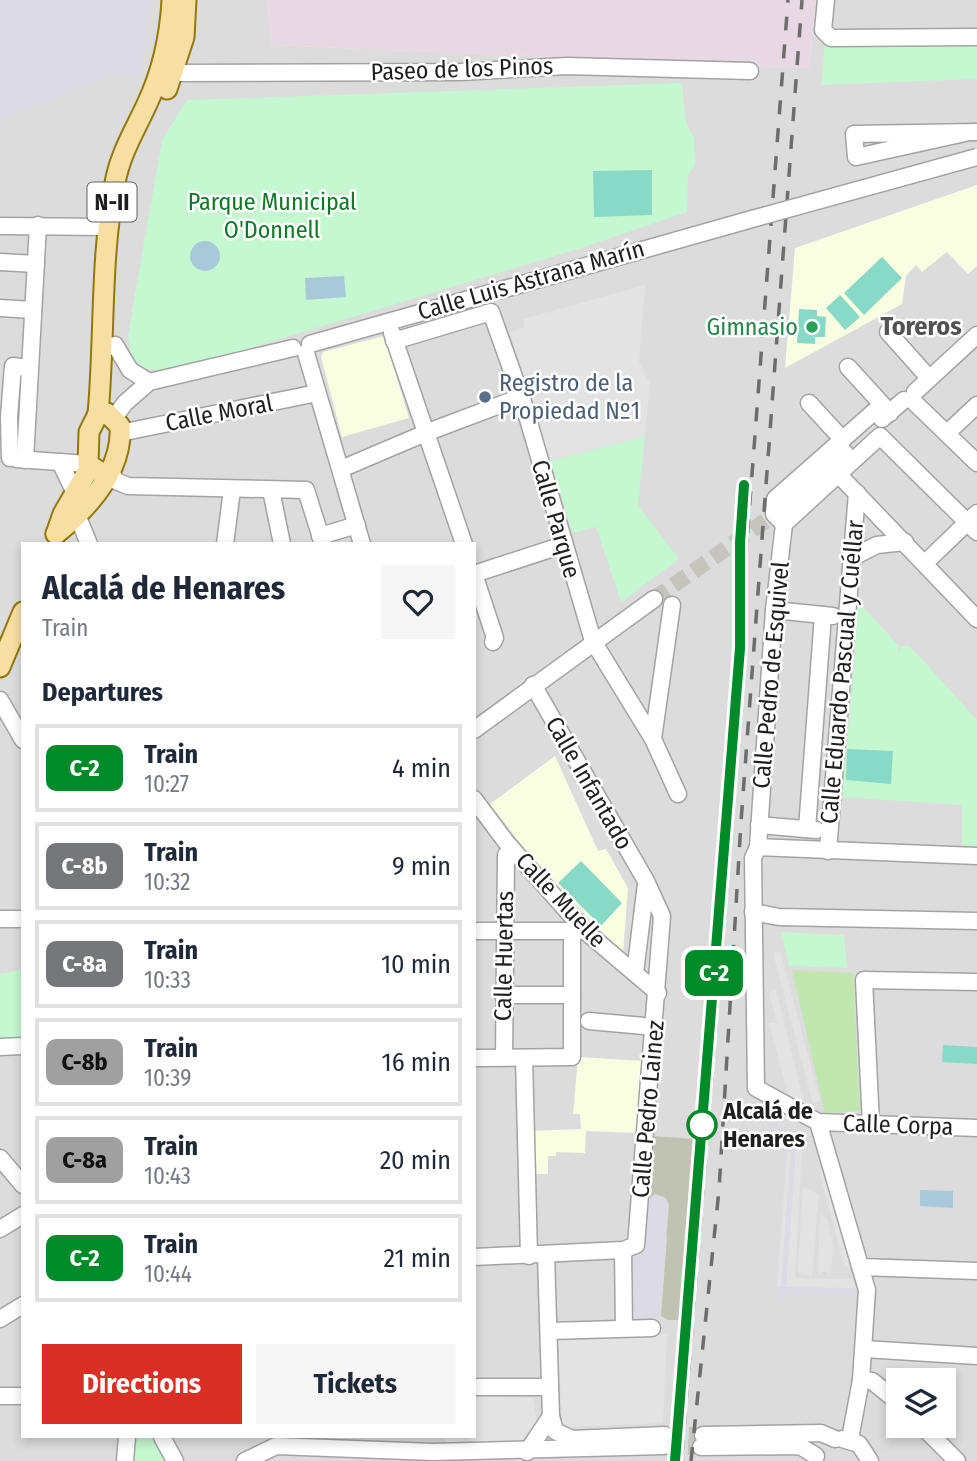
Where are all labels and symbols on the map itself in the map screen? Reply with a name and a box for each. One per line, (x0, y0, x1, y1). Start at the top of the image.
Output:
street label: Paseo de los Pinos (370, 52, 554, 86)
road number: N-II (88, 182, 136, 222)
park label: Parque Municipal O'Donnell (188, 188, 356, 244)
street label: Calle Luis Astrana Marín (415, 234, 647, 326)
district label: Toreros (880, 311, 962, 342)
place label: Gimnasio (707, 313, 798, 341)
marker: Gimnasio (804, 319, 820, 335)
place label: Registro de la Propiedad Nº1 (499, 369, 640, 425)
street label: Calle Moral (163, 389, 275, 437)
marker: Registro de la Propiedad Nº1 (477, 389, 493, 405)
street label: Calle Parque (526, 457, 586, 581)
street label: Calle Eduardo Pascual y Cuéllar (815, 518, 869, 825)
street label: Calle Pedro de Esquivel (747, 560, 795, 790)
street label: Calle Infantado (540, 712, 638, 854)
street label: Calle Muelle (510, 847, 612, 953)
street label: Calle Huertas (489, 891, 519, 1021)
line badge: C-2 (674, 950, 754, 996)
street label: Calle Pedro Lainez (626, 1019, 670, 1199)
place label: Alcalá de Henares (722, 1097, 813, 1153)
street label: Calle Corpa (842, 1109, 954, 1141)
marker: Alcalá de Henares (687, 1110, 717, 1140)

